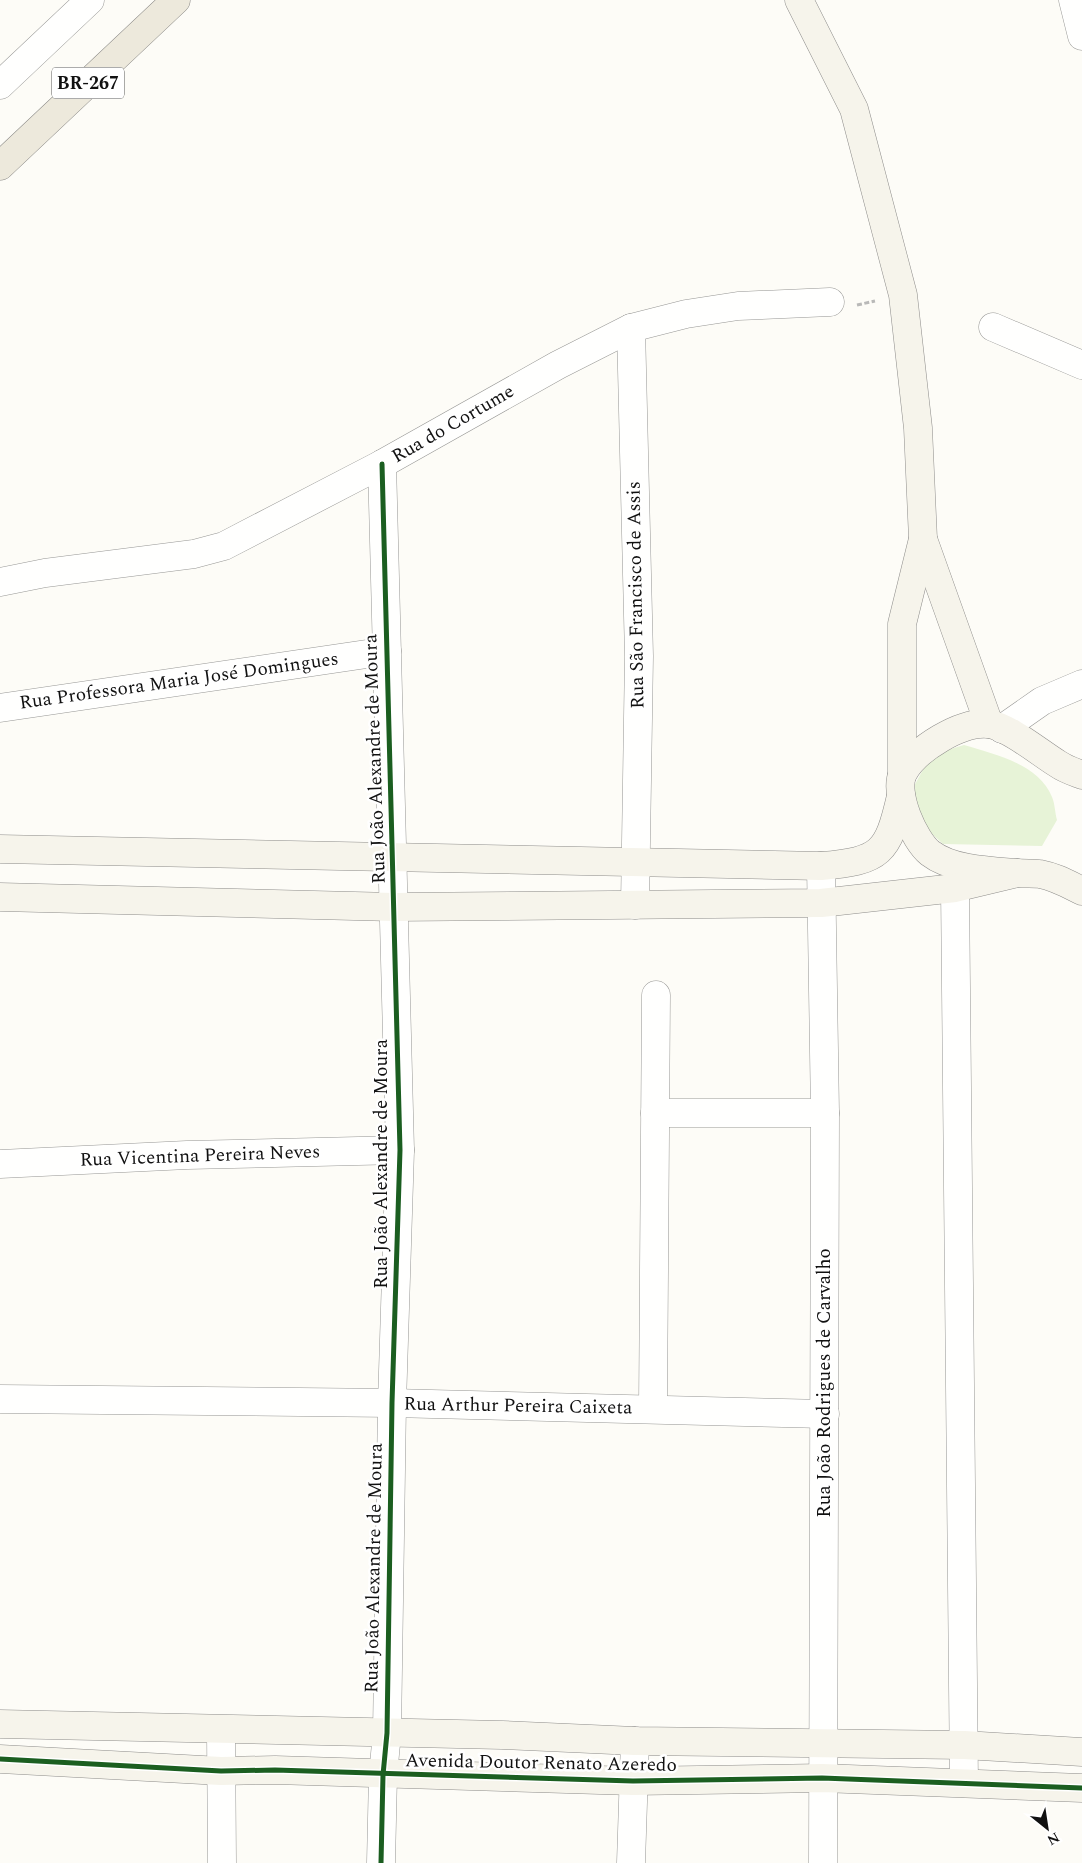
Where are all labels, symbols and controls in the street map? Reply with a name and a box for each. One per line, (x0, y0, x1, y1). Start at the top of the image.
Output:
road number: BR-267 (52, 68, 124, 99)
street label: Rua do Cortume (386, 377, 520, 471)
street label: Rua São Francisco de Assis (620, 481, 652, 709)
street label: Rua João Alexandre de Moura (356, 633, 394, 885)
street label: Rua Professora Maria José Domingues (18, 644, 340, 718)
street label: Rua João Alexandre de Moura (367, 1038, 396, 1289)
street label: Rua Vicentina Pereira Neves (79, 1137, 321, 1175)
street label: Rua João Rodrigues de Carvalho (810, 1248, 839, 1518)
street label: Rua Arthur Pereira Caixeta (403, 1390, 633, 1423)
street label: Rua João Alexandre de Moura (357, 1442, 391, 1693)
street label: Avenida Doutor Renato Azeredo (405, 1746, 677, 1780)
north arrow (1022, 1803, 1072, 1853)
text: N (1043, 1827, 1063, 1851)

